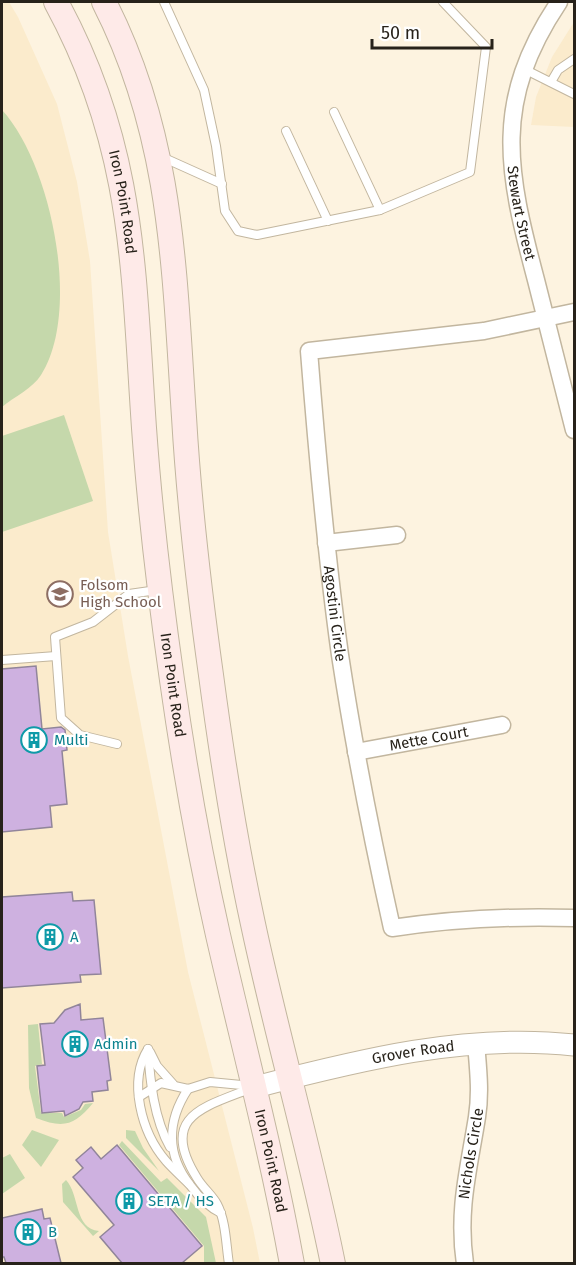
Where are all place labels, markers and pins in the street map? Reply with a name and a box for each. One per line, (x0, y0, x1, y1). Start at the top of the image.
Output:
place label: Folsom High School (80, 576, 162, 611)
school or university icon: Folsom High School (45, 579, 75, 609)
building icon: Multi (19, 725, 49, 755)
place label: Multi (54, 731, 88, 749)
building icon: A (35, 922, 65, 952)
place label: A (70, 928, 79, 946)
building icon: Admin (60, 1029, 90, 1059)
place label: Admin (94, 1035, 137, 1053)
building icon: SETA / HS (114, 1186, 144, 1216)
place label: SETA / HS (148, 1192, 214, 1210)
building icon: B (13, 1217, 43, 1247)
place label: B (48, 1223, 57, 1241)

